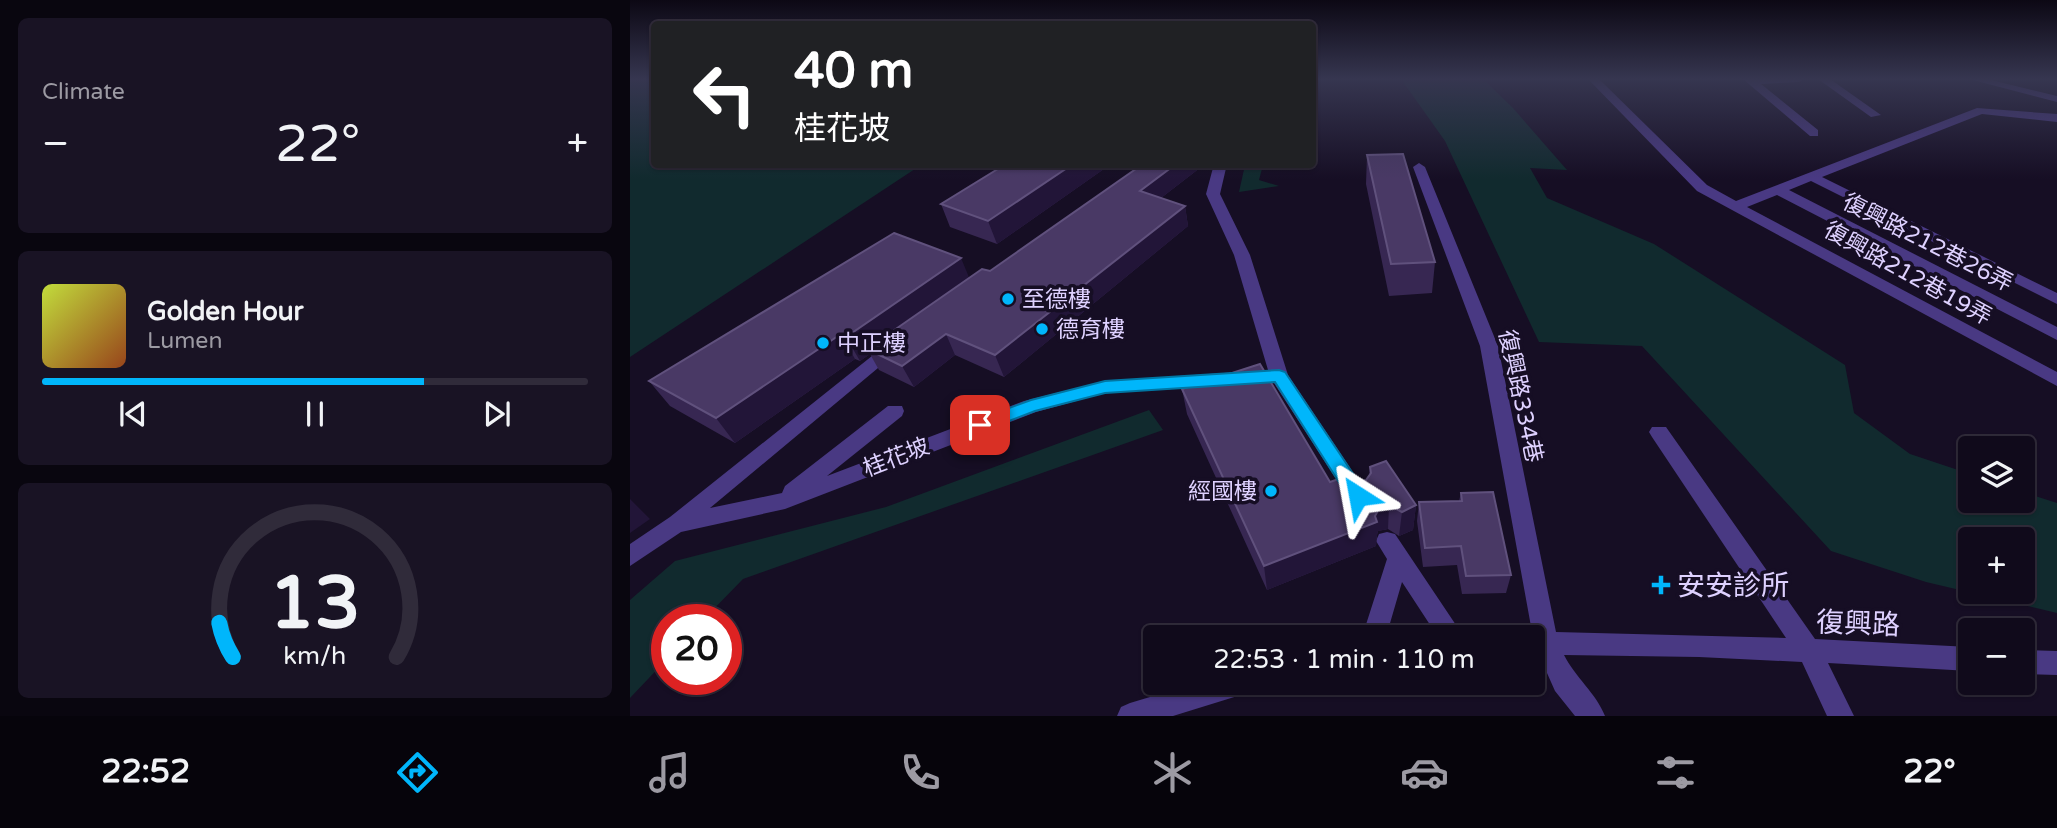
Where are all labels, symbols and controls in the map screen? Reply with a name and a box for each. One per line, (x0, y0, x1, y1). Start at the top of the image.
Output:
text: 40 m (794, 42, 913, 101)
icon: left (679, 49, 770, 140)
text: Climate (42, 78, 125, 106)
text: 桂花坡 (794, 110, 890, 148)
text: 22° (275, 113, 360, 176)
text: − (42, 121, 69, 167)
text: + (567, 121, 588, 167)
street label: 復興路212巷26弄 (1838, 188, 2017, 298)
street label: 復興路212巷19弄 (1819, 216, 1996, 332)
place label: 至德樓 (1022, 286, 1091, 314)
marker: 至德樓 (1000, 291, 1016, 307)
text: Golden Hour (147, 296, 304, 327)
place label: 德育樓 (1056, 316, 1125, 344)
marker: 德育樓 (1034, 321, 1050, 337)
text: Lumen (147, 327, 222, 355)
street label: 復興路334巷 (1492, 327, 1548, 465)
place label: 中正樓 (837, 330, 906, 358)
marker: 中正樓 (815, 335, 831, 351)
icon: previous (114, 395, 152, 433)
icon: pause (296, 395, 334, 433)
icon: next (478, 395, 516, 433)
pin (950, 395, 1010, 455)
icon: arrive (961, 406, 999, 444)
street label: 桂花坡 (859, 432, 934, 483)
map controls (1958, 436, 2035, 695)
button: layers (1958, 436, 2035, 513)
position arrow (1321, 459, 1395, 533)
place label: 經國樓 (1188, 478, 1257, 506)
marker: 經國樓 (1263, 483, 1279, 499)
button: + (1958, 527, 2035, 604)
text: 13 (269, 560, 361, 648)
place label: 安安診所 (1677, 569, 1789, 603)
marker: 安安診所 (1651, 575, 1671, 595)
speed limit sign: 20 (651, 604, 742, 695)
street label: 復興路 (1815, 606, 1901, 642)
button: − (1958, 618, 2035, 695)
text: km/h (284, 640, 346, 670)
text: 22:53 · 1 min · 110 m (1213, 644, 1475, 675)
icon: directions (393, 748, 442, 797)
icon: music (645, 748, 694, 797)
icon: phone (896, 748, 945, 797)
icon: climate (1148, 748, 1197, 797)
icon: car (1400, 748, 1449, 797)
icon: filters (1651, 748, 1700, 797)
text: 22:52 (101, 753, 190, 791)
text: 22° (1903, 753, 1956, 791)

